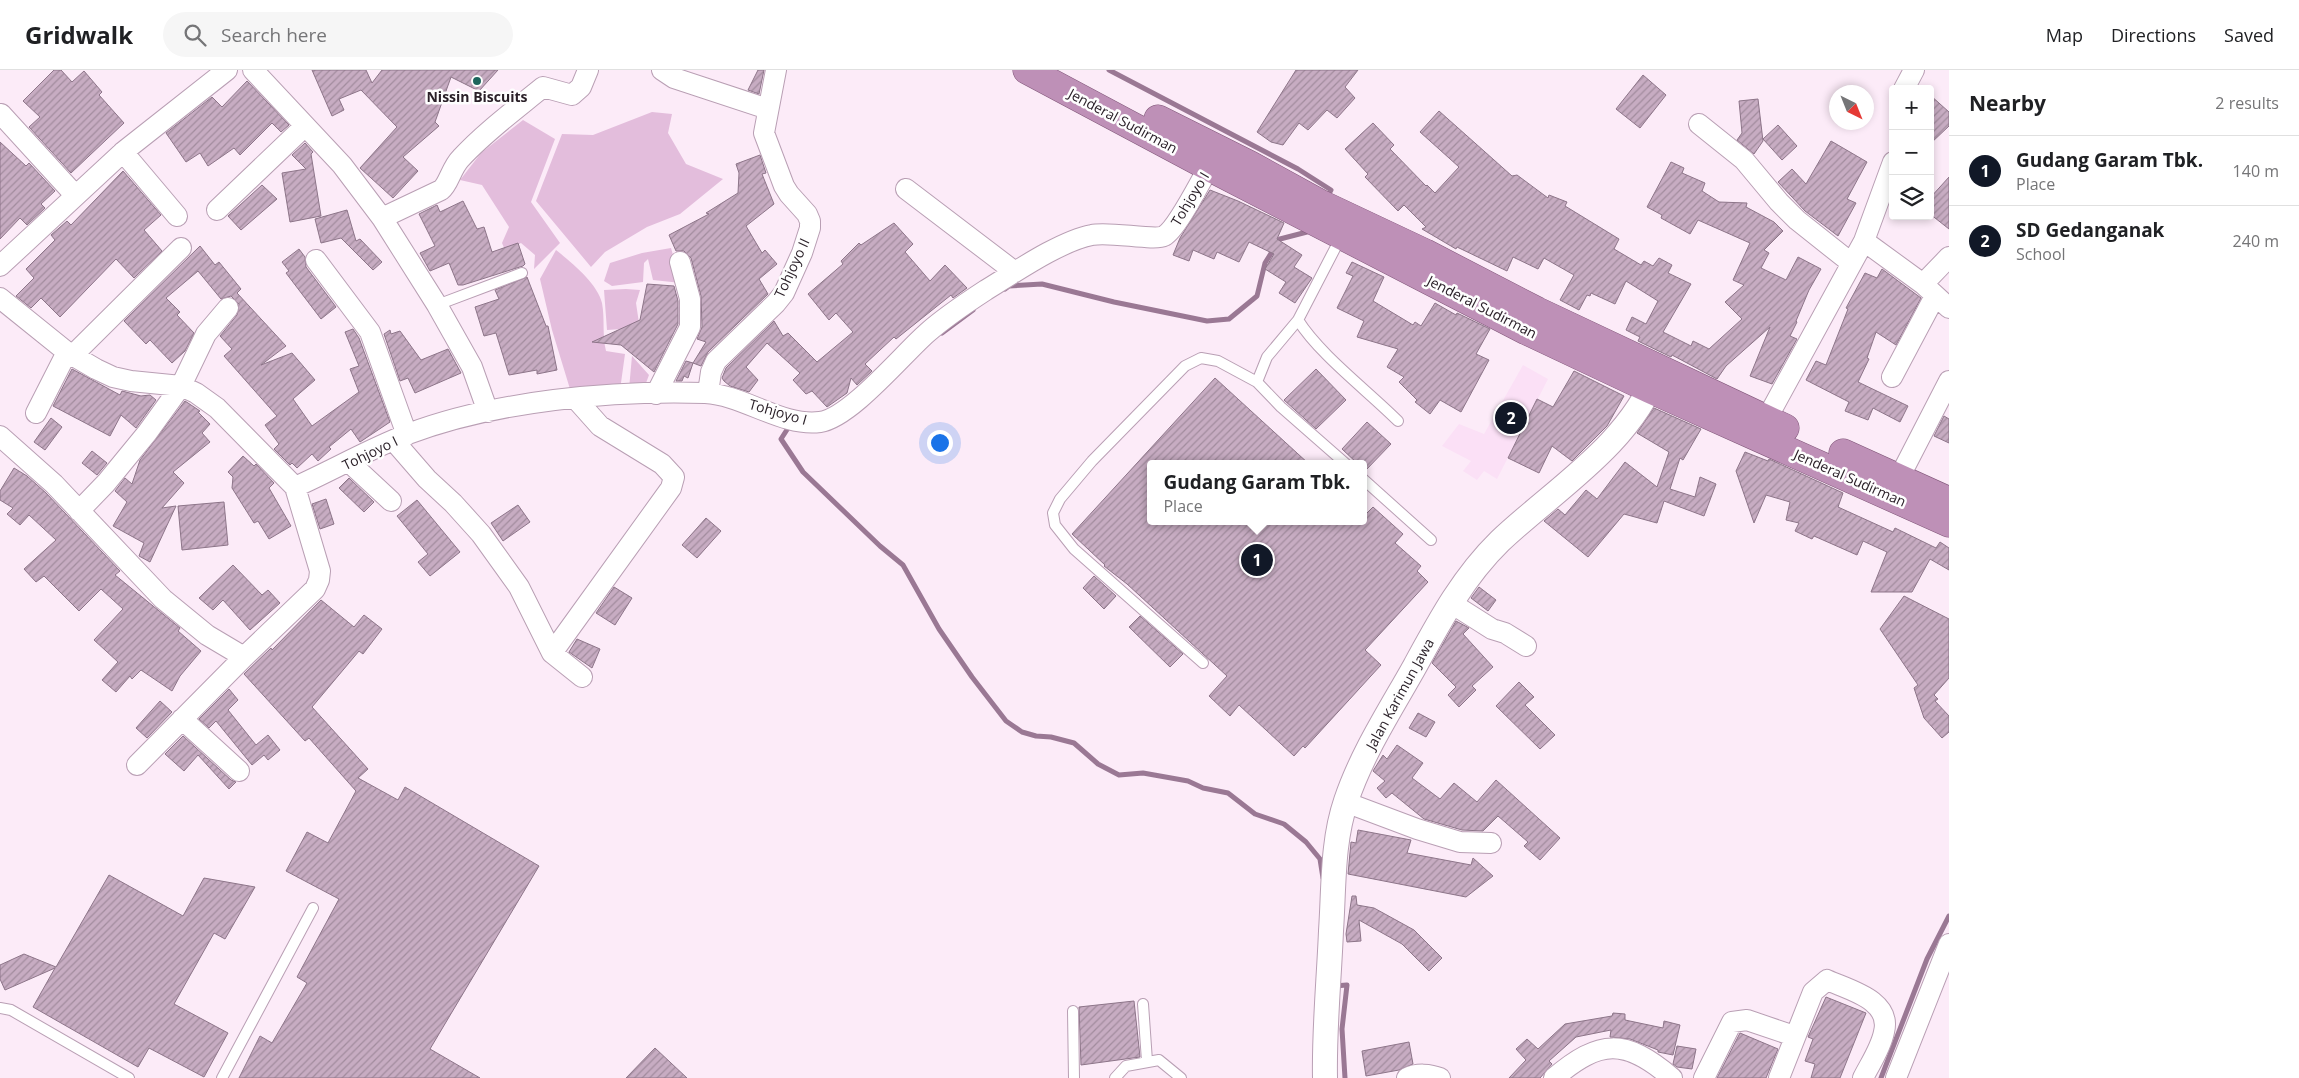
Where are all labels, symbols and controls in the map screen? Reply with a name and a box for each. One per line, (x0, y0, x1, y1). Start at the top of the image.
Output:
search box (163, 12, 513, 57)
text: Gridwalk (25, 18, 133, 51)
icon: search (181, 21, 209, 49)
text: Search here (221, 22, 327, 48)
text: Map (2046, 23, 2083, 47)
text: Directions (2111, 23, 2196, 47)
text: Saved (2224, 23, 2274, 47)
marker: Nissin Biscuits (471, 75, 483, 87)
street label: Jenderal Sudirman (1064, 83, 1181, 157)
north arrow (1829, 85, 1874, 130)
map controls (1889, 85, 1934, 220)
button: + (1889, 85, 1934, 130)
place label: Nissin Biscuits (426, 87, 528, 106)
text: Nearby (1969, 89, 2046, 117)
text: 2 results (2215, 92, 2279, 114)
button: − (1889, 130, 1934, 175)
text: Gudang Garam Tbk. (2016, 147, 2203, 173)
text: 1 (1980, 160, 1990, 182)
text: 140 m (2233, 160, 2279, 182)
street label: Tohjoyo I (1166, 168, 1213, 229)
text: Place (2016, 173, 2055, 195)
button: layers (1889, 175, 1934, 220)
text: SD Gedanganak (2016, 217, 2164, 243)
text: 2 (1980, 230, 1990, 252)
text: 240 m (2233, 230, 2279, 252)
street label: Tohjoyo II (770, 235, 814, 301)
text: School (2016, 243, 2066, 265)
street label: Jenderal Sudirman (1422, 270, 1540, 342)
street label: Tohjoyo I (747, 394, 809, 429)
pin: 2 (1495, 399, 1527, 437)
your location (927, 430, 953, 456)
street label: Tohjoyo I (339, 431, 401, 474)
street label: Jenderal Sudirman (1789, 444, 1909, 511)
popup (1147, 460, 1367, 525)
text: Gudang Garam Tbk. (1163, 469, 1351, 495)
text: Place (1163, 495, 1203, 517)
pin: 1 (1241, 541, 1273, 579)
street label: Jalan Karimun Jawa (1360, 635, 1438, 755)

